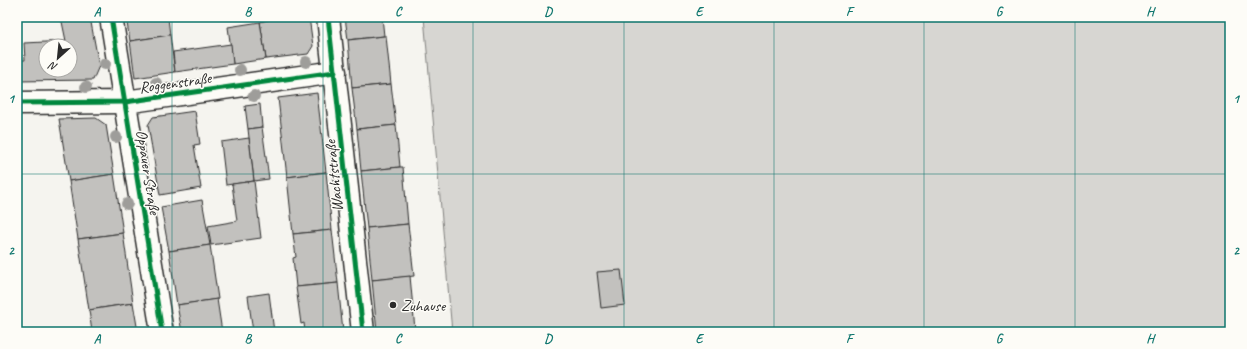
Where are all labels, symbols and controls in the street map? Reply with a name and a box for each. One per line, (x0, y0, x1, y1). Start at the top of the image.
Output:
text: A (94, 4, 102, 20)
text: B (245, 4, 253, 20)
text: C (395, 4, 403, 20)
text: D (544, 4, 553, 20)
text: E (696, 4, 705, 20)
text: F (846, 4, 855, 20)
text: G (996, 4, 1004, 20)
text: H (1146, 4, 1156, 20)
north arrow (38, 38, 78, 78)
text: N (45, 58, 60, 75)
street label: Roggenstraße (138, 68, 214, 98)
text: 1 (8, 91, 16, 107)
text: 1 (1233, 91, 1241, 107)
street label: Oppauer Straße (131, 128, 165, 218)
street label: Wachtstraße (320, 137, 348, 213)
text: 2 (8, 243, 15, 259)
text: 2 (1233, 243, 1240, 259)
place label: Zuhause (401, 296, 447, 316)
marker: Zuhause (388, 300, 398, 310)
text: A (94, 331, 102, 347)
text: B (245, 331, 253, 347)
text: C (395, 331, 403, 347)
text: D (544, 331, 553, 347)
text: E (696, 331, 705, 347)
text: F (846, 331, 855, 347)
text: G (996, 331, 1004, 347)
text: H (1146, 331, 1156, 347)

